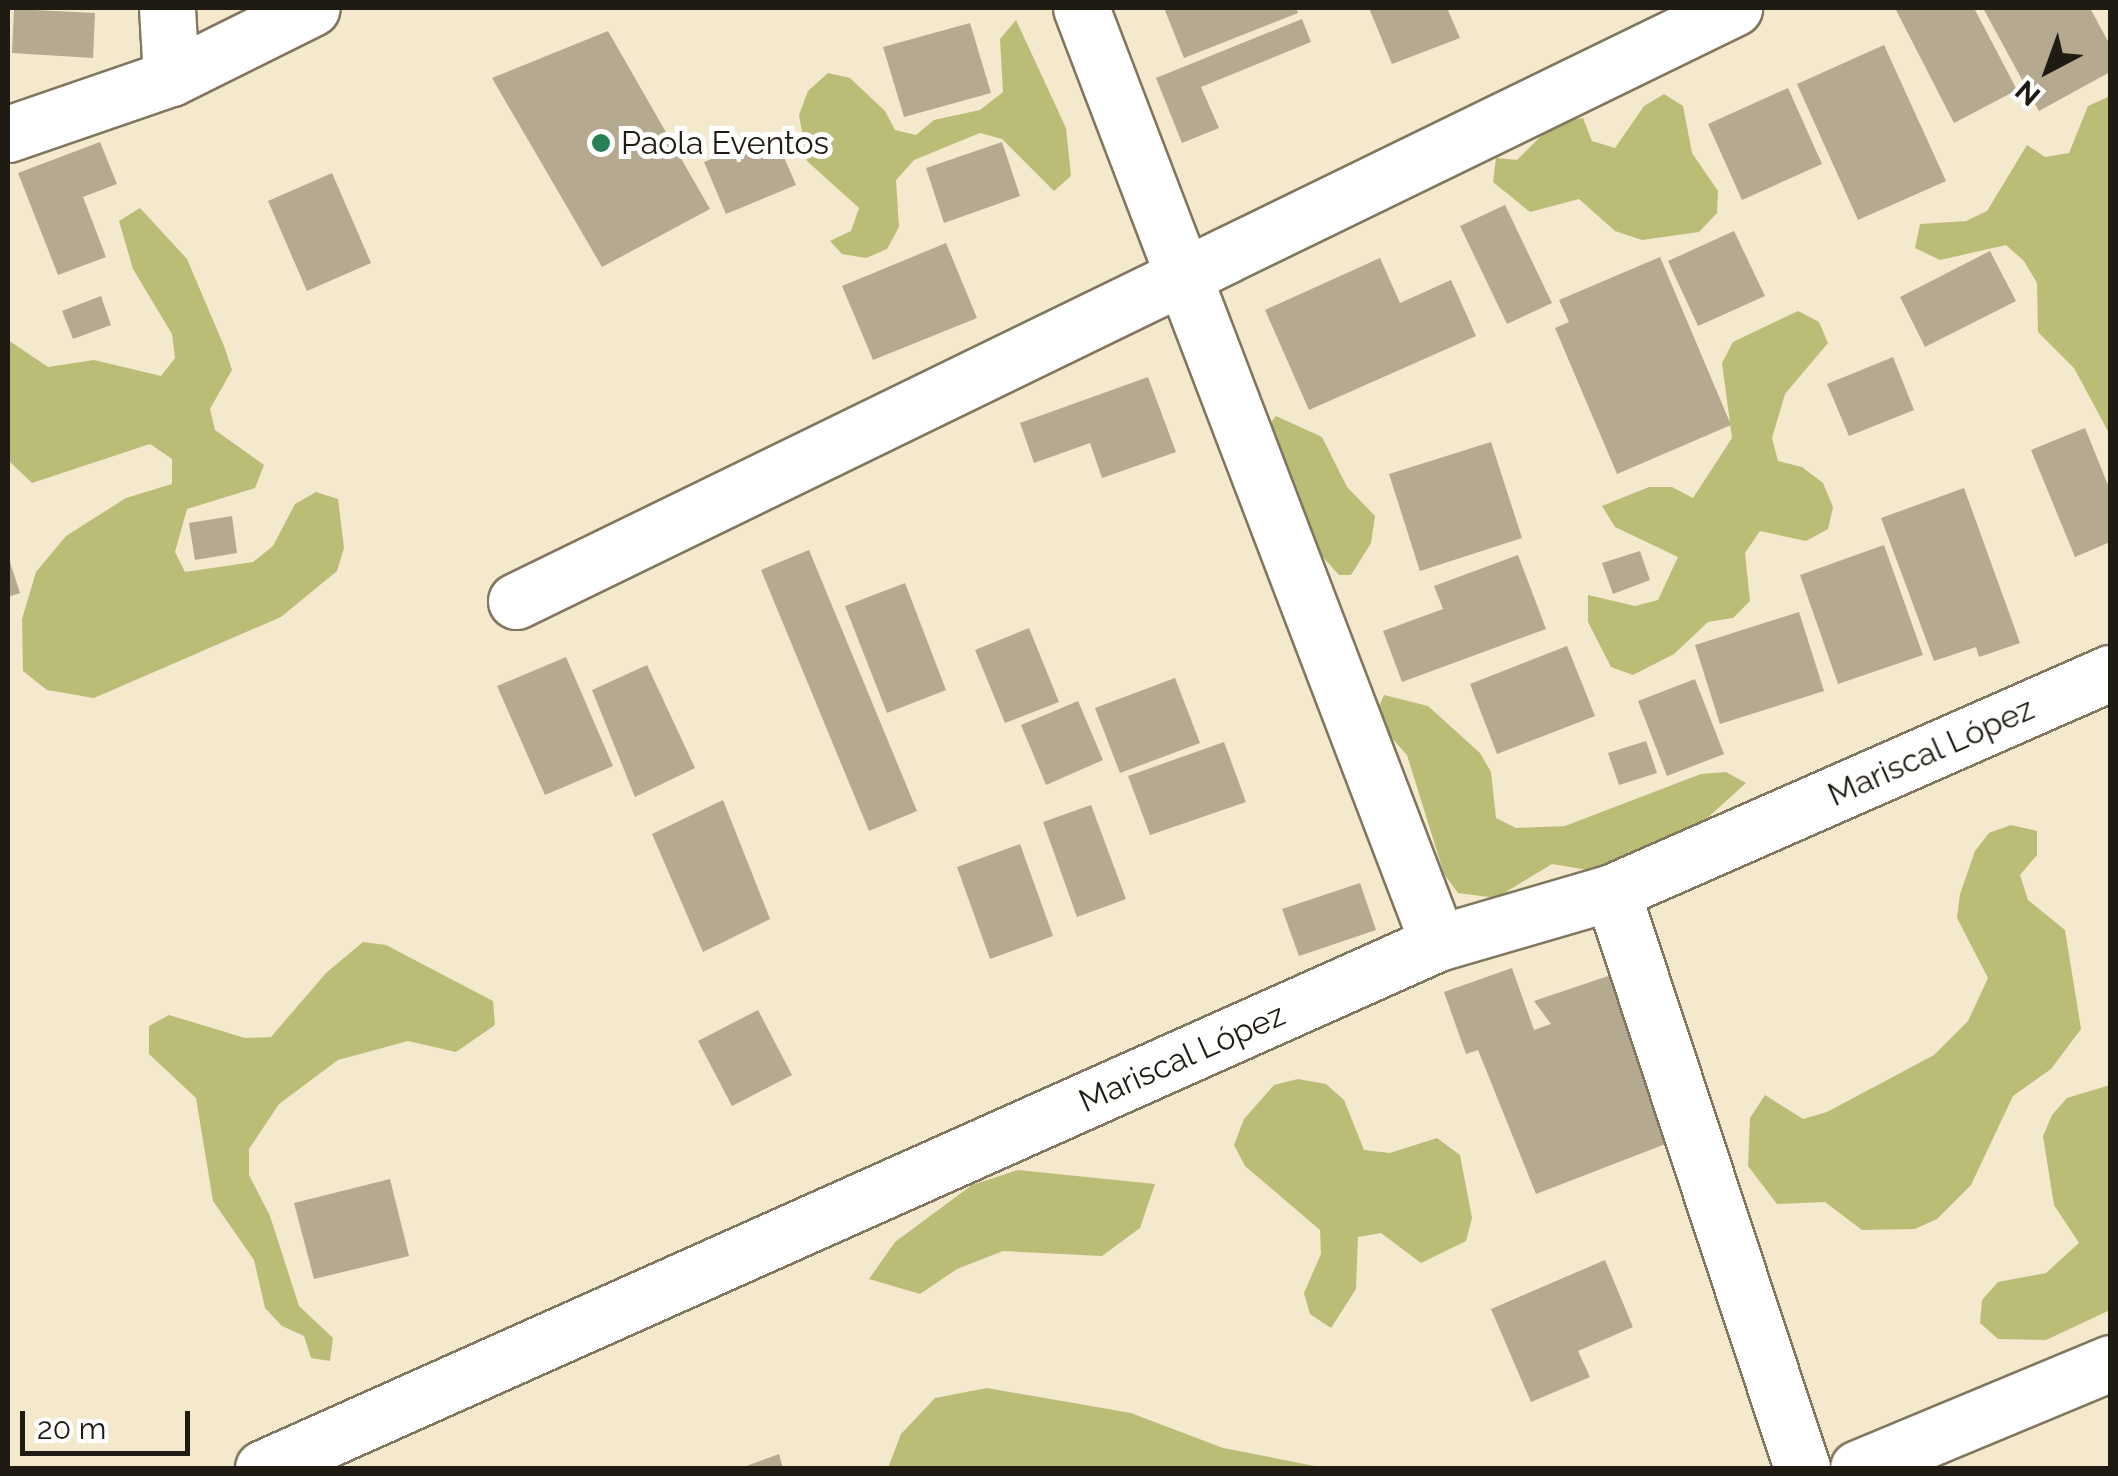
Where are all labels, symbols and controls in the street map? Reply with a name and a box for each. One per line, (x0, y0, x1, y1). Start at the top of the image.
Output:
north arrow (1998, 20, 2098, 120)
text: N (2009, 74, 2047, 112)
place label: Paola Eventos (621, 124, 829, 162)
marker: Paola Eventos (590, 132, 612, 154)
street label: Mariscal López (1822, 689, 2040, 815)
street label: Mariscal López (1073, 995, 1291, 1121)
scale bar (25, 1391, 195, 1453)
text: 20 m (37, 1411, 106, 1446)

